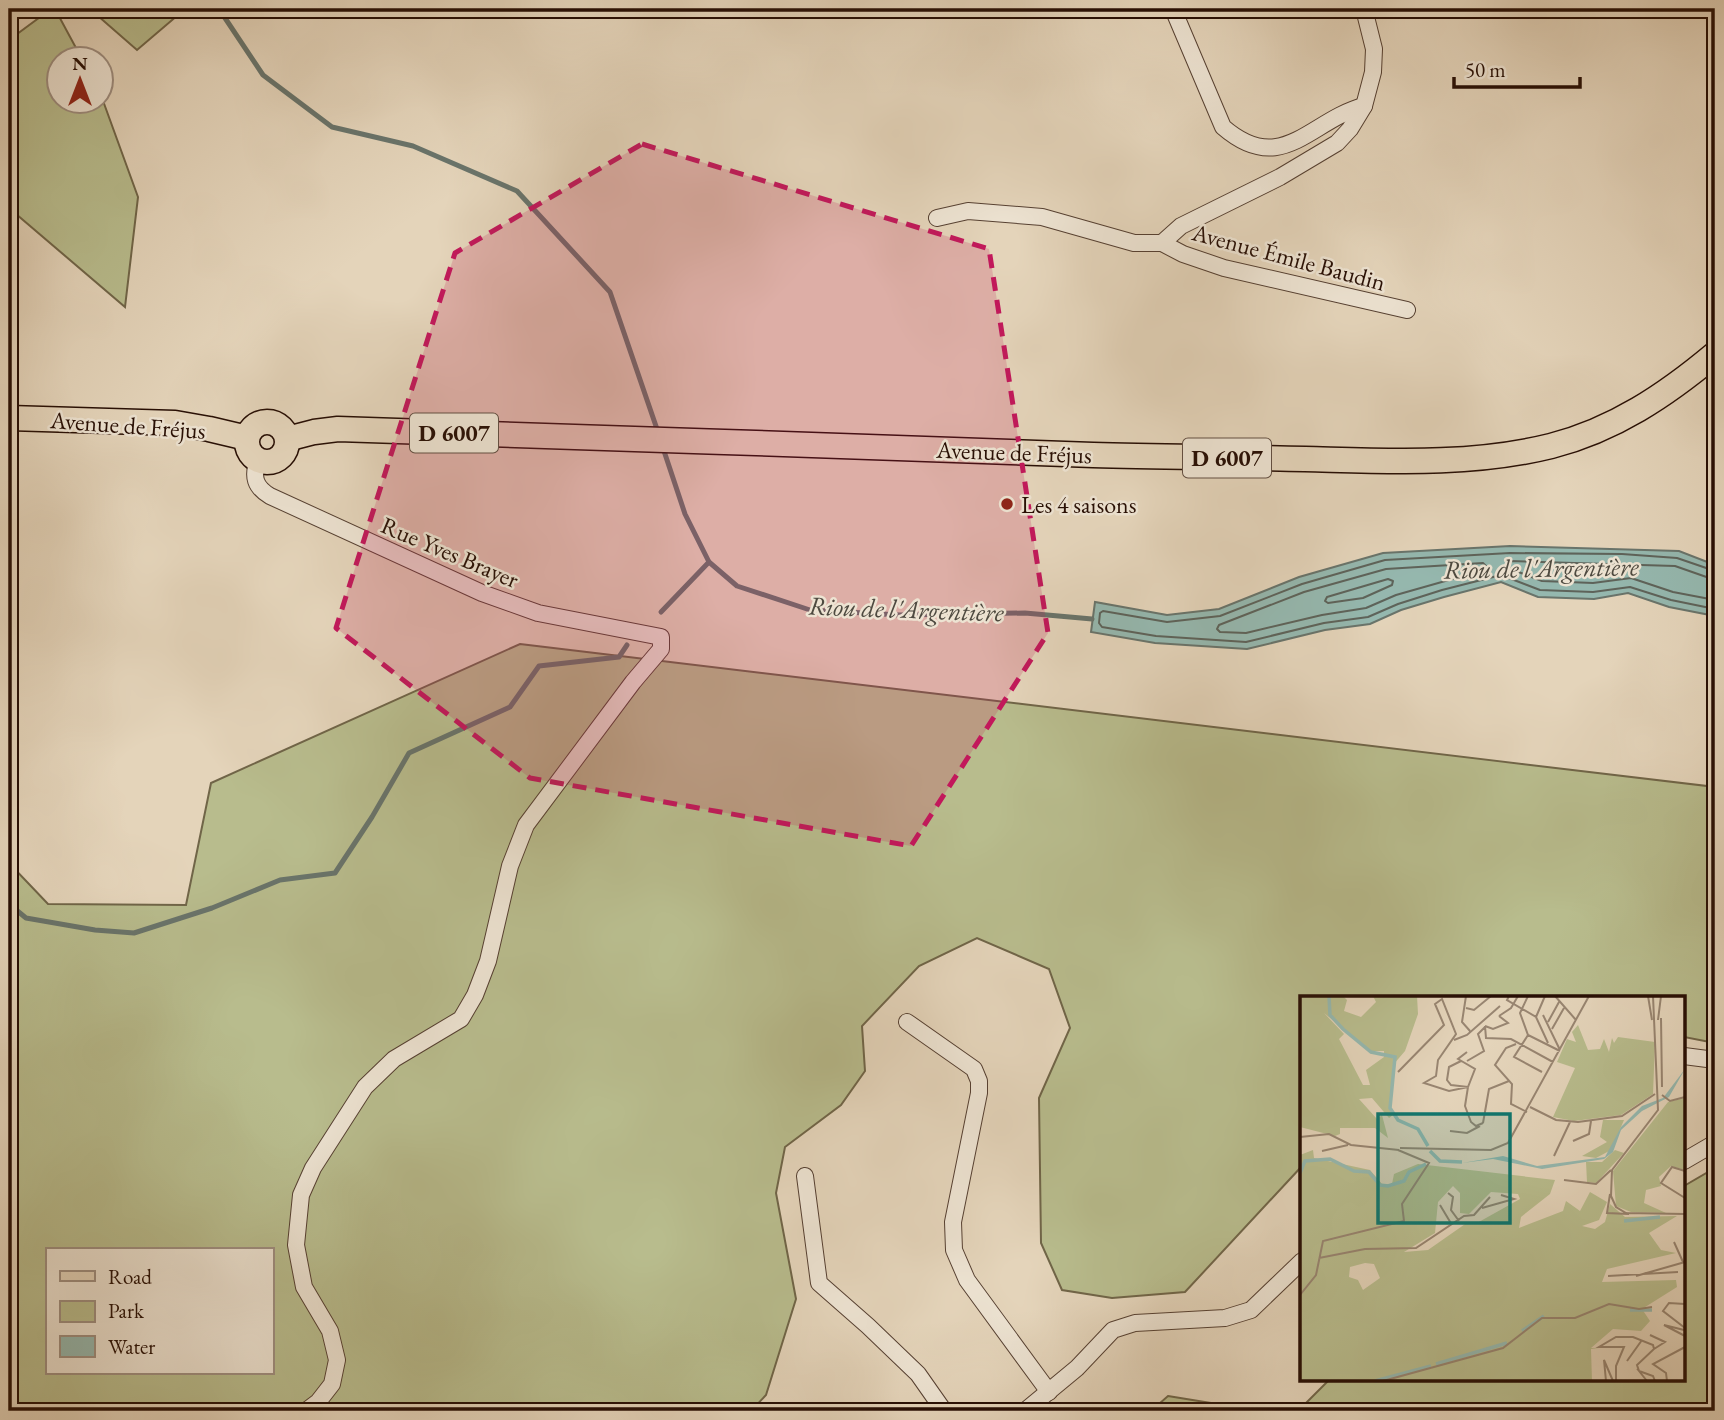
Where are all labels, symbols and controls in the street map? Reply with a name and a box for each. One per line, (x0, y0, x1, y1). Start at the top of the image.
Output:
north arrow (46, 46, 116, 116)
scale bar (1454, 46, 1580, 90)
text: N (72, 51, 88, 76)
text: 50 m (1465, 56, 1506, 83)
street label: Avenue Émile Baudin (1188, 216, 1389, 298)
street label: Avenue de Fréjus (48, 404, 207, 446)
road number: D 6007 (410, 414, 498, 452)
street label: Avenue de Fréjus (935, 434, 1092, 470)
road number: D 6007 (1183, 438, 1271, 478)
place label: Les 4 saisons (1021, 489, 1137, 520)
marker: Les 4 saisons (999, 496, 1015, 512)
street label: Rue Yves Brayer (377, 509, 523, 595)
water label: Riou de l'Argentière (1443, 549, 1640, 587)
water label: Riou de l'Argentière (808, 589, 1005, 629)
inset map (1300, 996, 1686, 1382)
legend (46, 1248, 273, 1374)
text: Road (108, 1263, 152, 1290)
text: Park (108, 1297, 145, 1324)
text: Water (108, 1333, 155, 1360)

